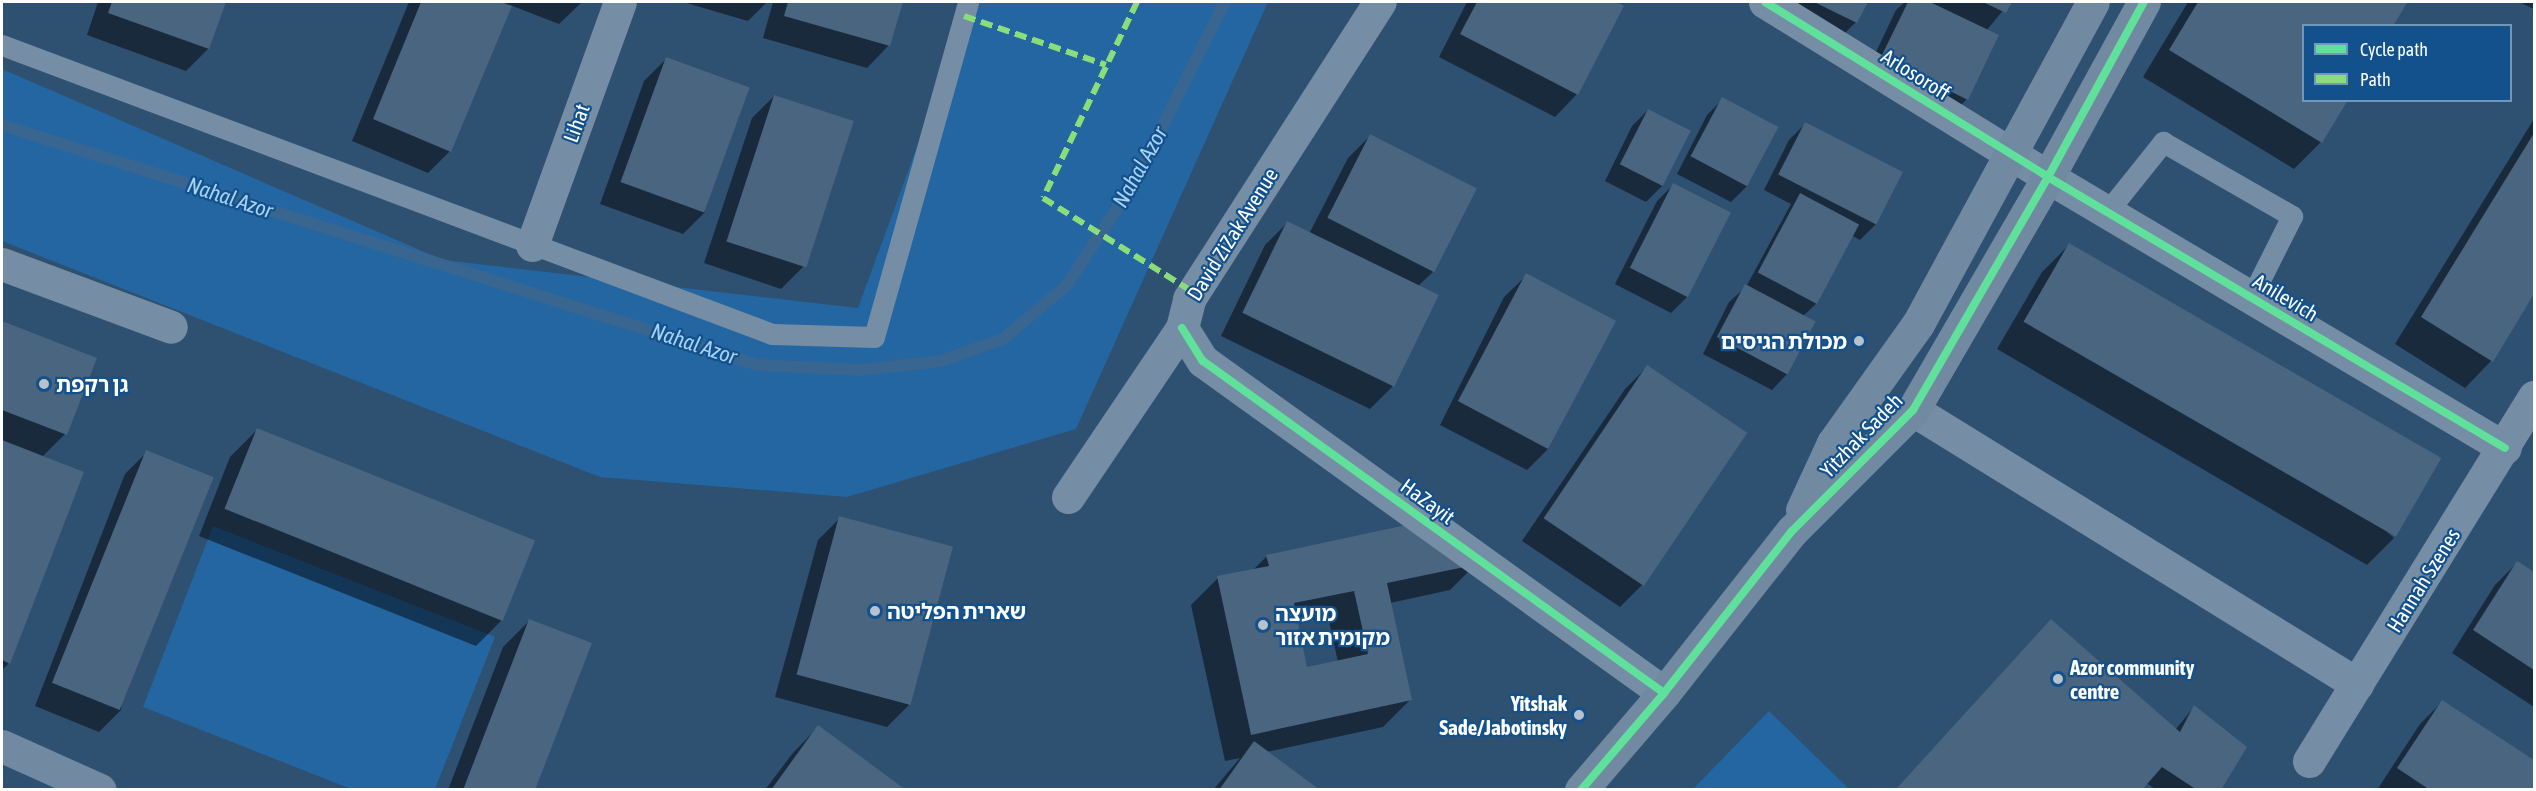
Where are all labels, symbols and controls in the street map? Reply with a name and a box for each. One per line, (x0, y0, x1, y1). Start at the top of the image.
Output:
legend (2302, 24, 2512, 102)
text: Cycle path (2360, 39, 2428, 60)
street label: Arlosoroff (1877, 43, 1955, 105)
text: Path (2360, 69, 2391, 90)
street label: Lihat (557, 100, 595, 146)
water label: Nahal Azor (1107, 122, 1173, 212)
street label: David ZiZak Avenue (1181, 163, 1283, 305)
water label: Nahal Azor (184, 172, 276, 224)
street label: Anilevich (2249, 268, 2323, 326)
water label: Nahal Azor (648, 318, 740, 370)
place label: מכולת הגיסים (1721, 328, 1847, 354)
marker: מכולת הגיסים (1852, 334, 1866, 348)
place label: גן רקפת (56, 371, 128, 397)
marker: גן רקפת (37, 377, 51, 391)
street label: Yitzhak Sadeh (1815, 388, 1907, 482)
street label: HaZayit (1396, 473, 1460, 529)
street label: Hannah Szenes (2381, 523, 2465, 637)
place label: שארית הפליטה (887, 598, 1026, 624)
place label: מועצה מקומית אזור (1275, 600, 1390, 650)
marker: שארית הפליטה (868, 604, 882, 618)
marker: מועצה מקומית אזור (1256, 618, 1270, 632)
place label: Azor community centre (2070, 654, 2194, 704)
marker: Azor community centre (2051, 672, 2065, 686)
place label: Yitshak Sade/Jabotinsky (1439, 690, 1567, 740)
marker: Yitshak Sade/Jabotinsky (1572, 708, 1586, 722)

